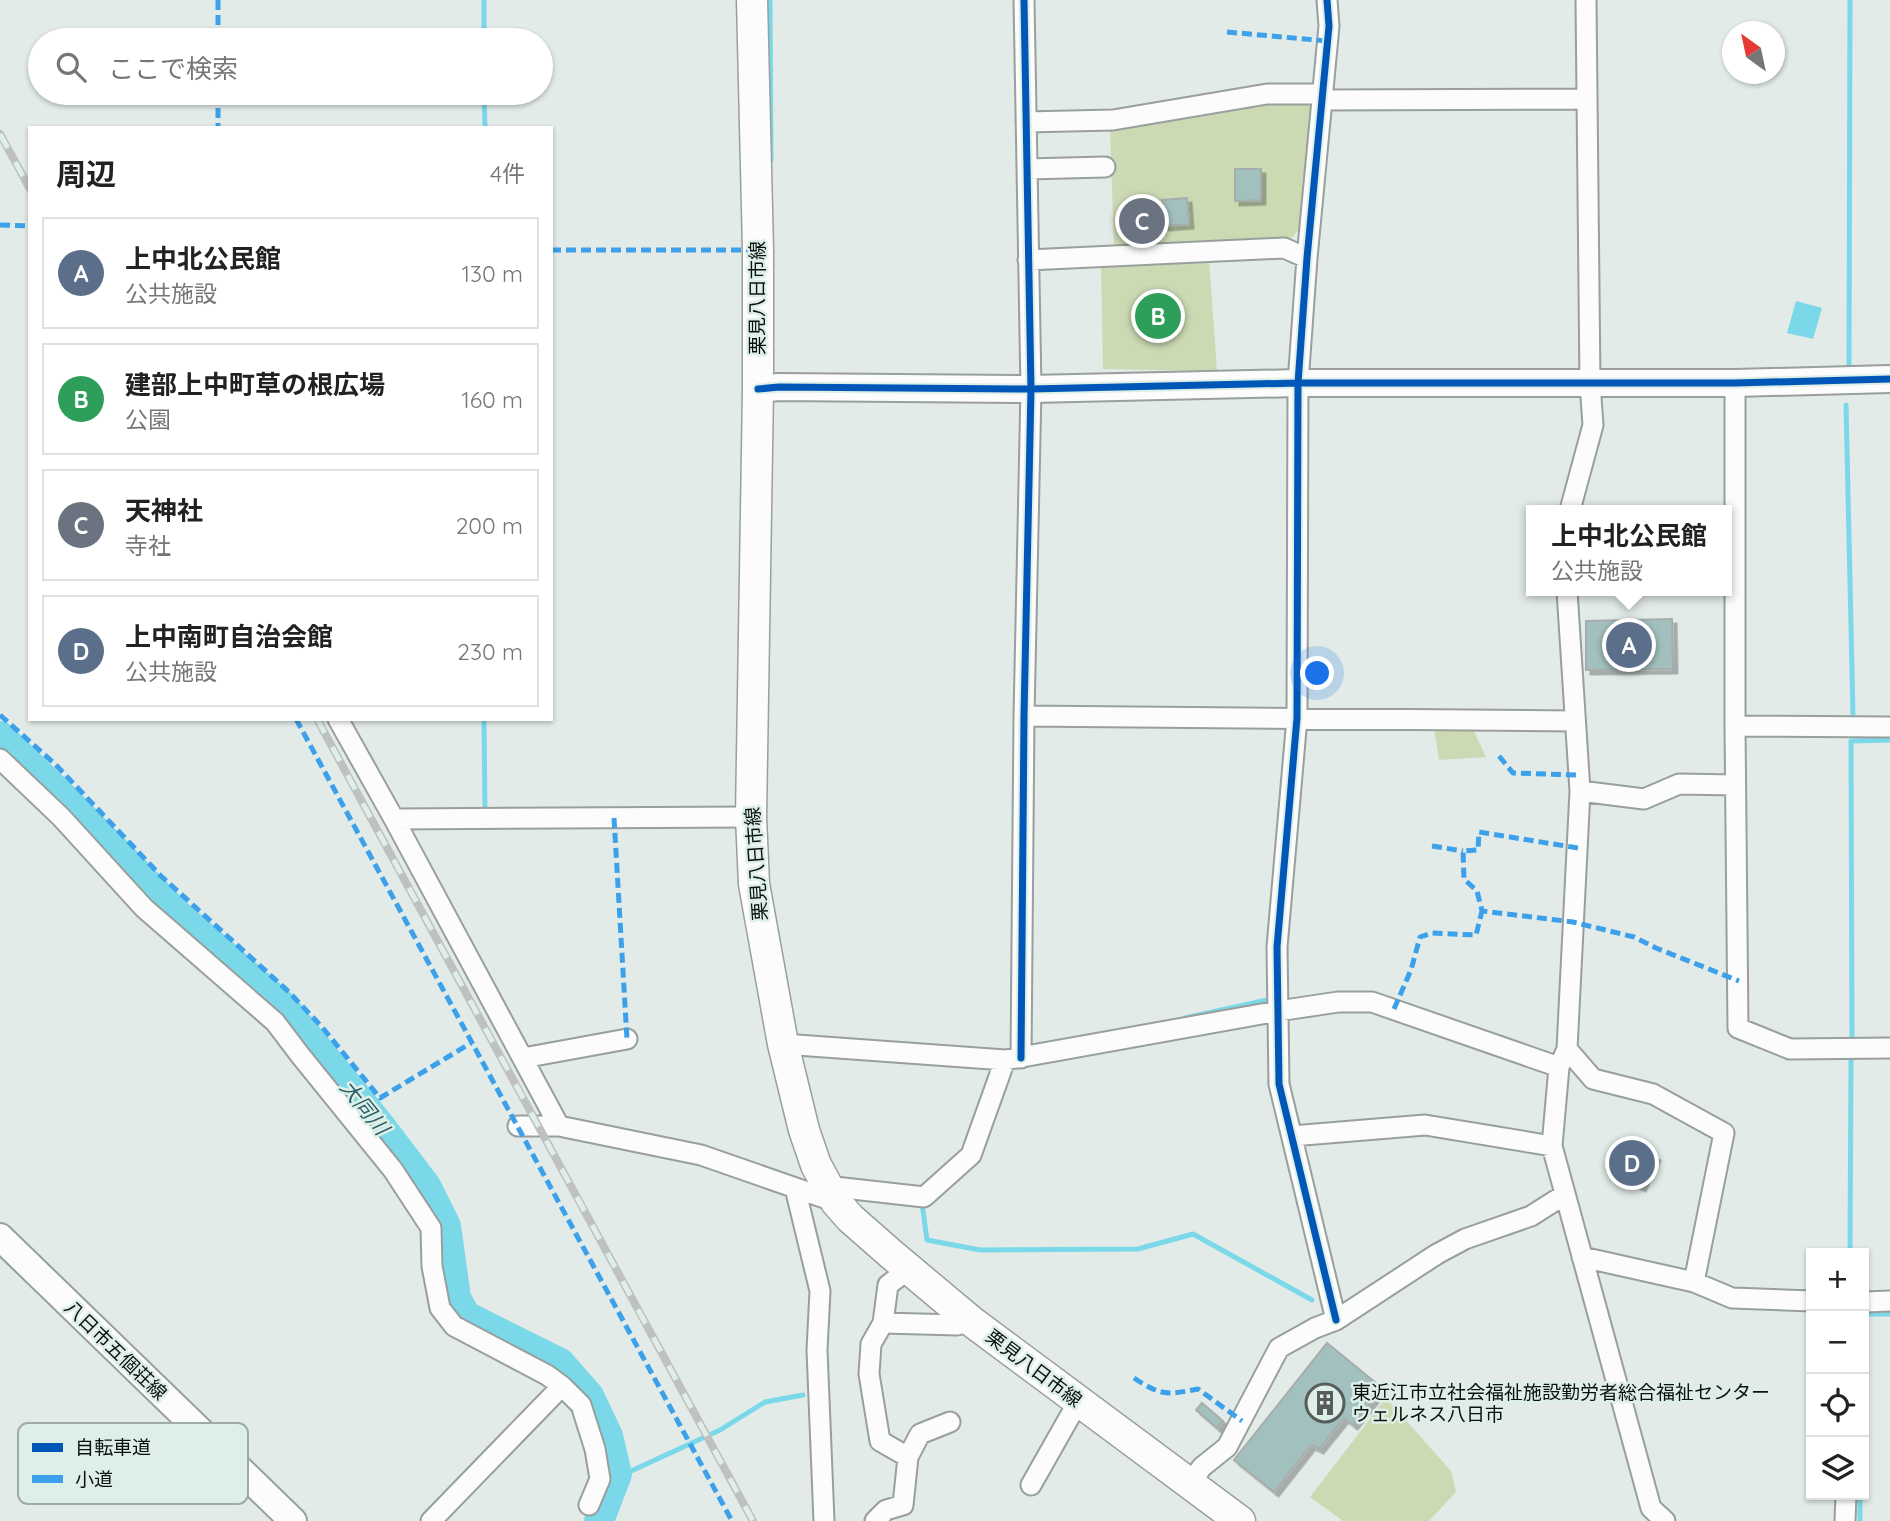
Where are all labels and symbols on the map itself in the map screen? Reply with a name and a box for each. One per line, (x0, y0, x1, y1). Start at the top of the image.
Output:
north arrow (1722, 21, 1785, 84)
pin: C (1119, 195, 1165, 247)
street label: 栗見八日市線 (745, 241, 769, 355)
pin: B (1135, 290, 1181, 342)
pin: A (1606, 619, 1652, 671)
your location (1300, 656, 1334, 690)
street label: 栗見八日市線 (740, 806, 772, 922)
water label: 大同川 (335, 1074, 396, 1141)
pin: D (1609, 1137, 1655, 1189)
street label: 八日市五個荘線 (60, 1295, 172, 1405)
street label: 栗見八日市線 (981, 1324, 1087, 1412)
place label: 東近江市立社会福祉施設勤労者総合福祉センター ウェルネス八日市 (1352, 1380, 1770, 1426)
building icon: 東近江市立社会福祉施設勤労者総合福祉センター ウェルネス八日市 (1304, 1382, 1346, 1424)
legend (18, 1423, 248, 1504)
text: 自転車道 (75, 1435, 151, 1459)
text: 小道 (75, 1467, 113, 1491)

